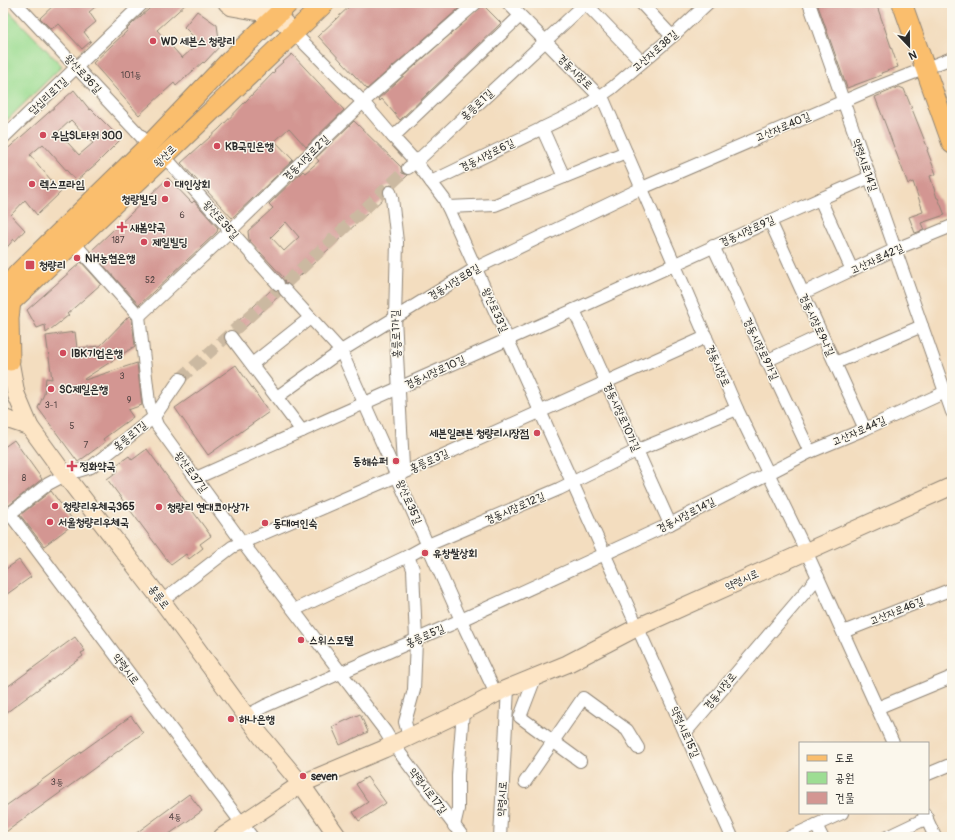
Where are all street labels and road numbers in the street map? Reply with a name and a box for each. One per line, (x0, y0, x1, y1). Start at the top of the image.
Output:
street label: 고산자로38길 (630, 28, 680, 74)
street label: 왕산로36길 (62, 52, 104, 96)
street label: 경동시장로 (555, 52, 595, 92)
street label: 답십리로1길 (26, 75, 70, 117)
street label: 홍릉로1길 (458, 87, 496, 123)
street label: 고산자로40길 (754, 110, 812, 144)
street label: 경동시장로2길 (280, 133, 332, 183)
street label: 경동시장로6길 (457, 136, 517, 174)
street label: 약령시로14길 (850, 137, 880, 193)
street label: 왕산로 (151, 142, 179, 170)
street label: 왕산로35길 (200, 198, 242, 242)
street label: 경동시장로9길 (718, 213, 777, 249)
street label: 고산자로42길 (849, 241, 906, 277)
street label: 경동시장로8길 (426, 261, 483, 303)
street label: 왕산로33길 (479, 286, 511, 335)
street label: 경동시장로9나길 (797, 292, 837, 359)
street label: 홍릉로1가길 (389, 309, 403, 358)
street label: 경동시장로9가길 (741, 316, 781, 383)
street label: 경동시장로 (703, 343, 733, 389)
street label: 경동시장로10길 (403, 353, 467, 391)
street label: 경동시장로10가길 (601, 381, 643, 453)
street label: 고산자로44길 (830, 413, 888, 449)
street label: 홍릉로1길 (110, 418, 150, 454)
street label: 홍릉로3길 (407, 447, 451, 475)
street label: 왕산로37길 (172, 449, 210, 495)
street label: 왕산로35길 (393, 478, 425, 526)
street label: 경동시장로12길 (483, 490, 547, 526)
street label: 경동시장로14길 (655, 495, 717, 535)
street label: 약령시로 (723, 567, 761, 593)
street label: 홍릉로 (146, 582, 172, 612)
street label: 고산자로46길 (868, 594, 926, 628)
street label: 홍릉로5길 (403, 622, 447, 650)
street label: 약령시로 (110, 651, 142, 687)
street label: 경동시장로 (701, 670, 739, 712)
street label: 약령시로15길 (668, 704, 702, 760)
street label: 약령시로17길 (406, 765, 450, 817)
street label: 약령시로 (495, 781, 509, 817)

